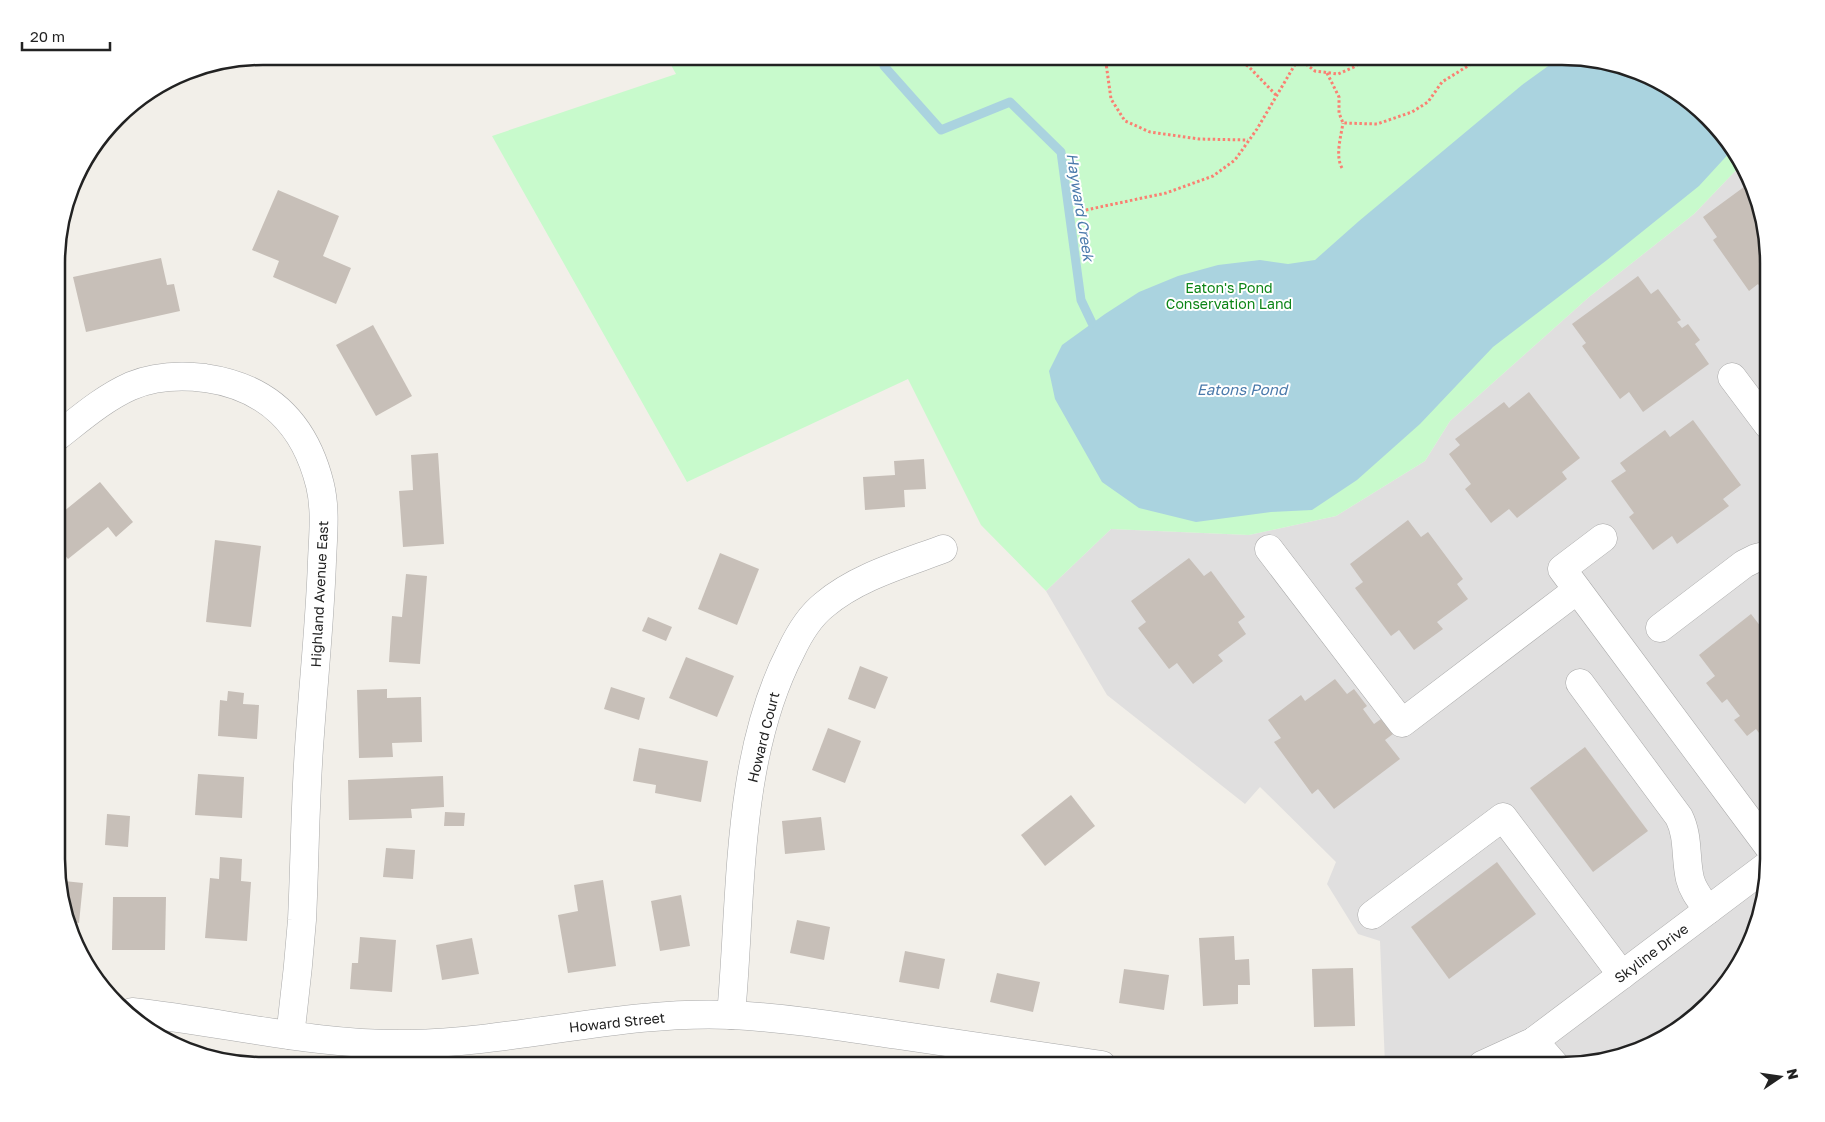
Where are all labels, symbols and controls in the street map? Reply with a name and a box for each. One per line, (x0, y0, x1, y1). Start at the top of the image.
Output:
scale bar (22, 20, 110, 52)
text: 20 m (30, 27, 65, 45)
water label: Hayward Creek (1063, 152, 1099, 264)
park label: Eaton's Pond Conservation Land (1166, 279, 1292, 312)
water label: Eatons Pond (1197, 380, 1289, 398)
street label: Highland Avenue East (307, 520, 331, 668)
street label: Howard Court (743, 690, 783, 784)
street label: Skyline Drive (1611, 920, 1691, 986)
street label: Howard Street (568, 1008, 666, 1036)
north arrow (1755, 1052, 1805, 1102)
text: N (1784, 1067, 1803, 1081)

